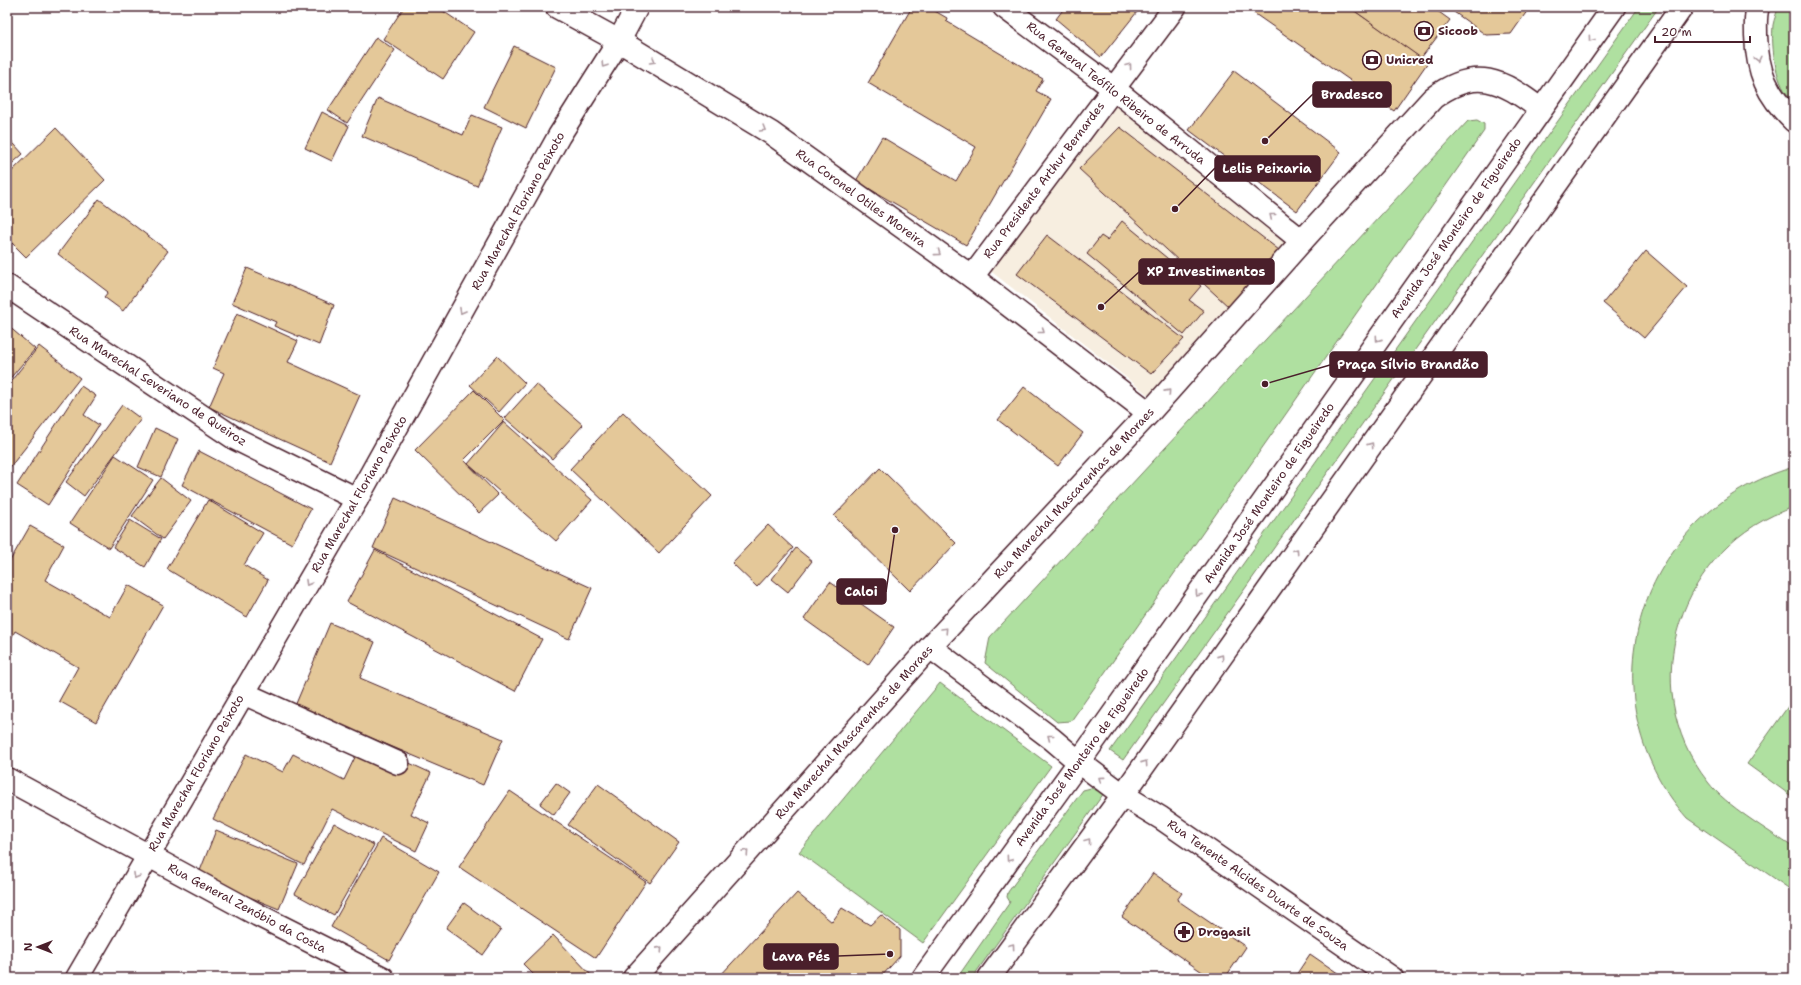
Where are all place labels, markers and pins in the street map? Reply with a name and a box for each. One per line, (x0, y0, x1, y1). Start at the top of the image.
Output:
bank icon: Sicoob (1413, 20, 1435, 42)
place label: Sicoob (1438, 23, 1478, 39)
bank icon: Unicred (1361, 49, 1383, 71)
place label: Unicred (1386, 52, 1433, 68)
callout: Bradesco (1313, 82, 1391, 107)
callout: Lelis Peixaria (1215, 156, 1320, 181)
callout: XP Investimentos (1139, 259, 1274, 284)
callout: Praça Sílvio Brandão (1330, 352, 1487, 377)
callout: Caloi (837, 579, 886, 604)
pharmacy icon: Drogasil (1173, 921, 1195, 943)
place label: Drogasil (1198, 924, 1251, 940)
callout: Lava Pés (764, 944, 838, 969)

